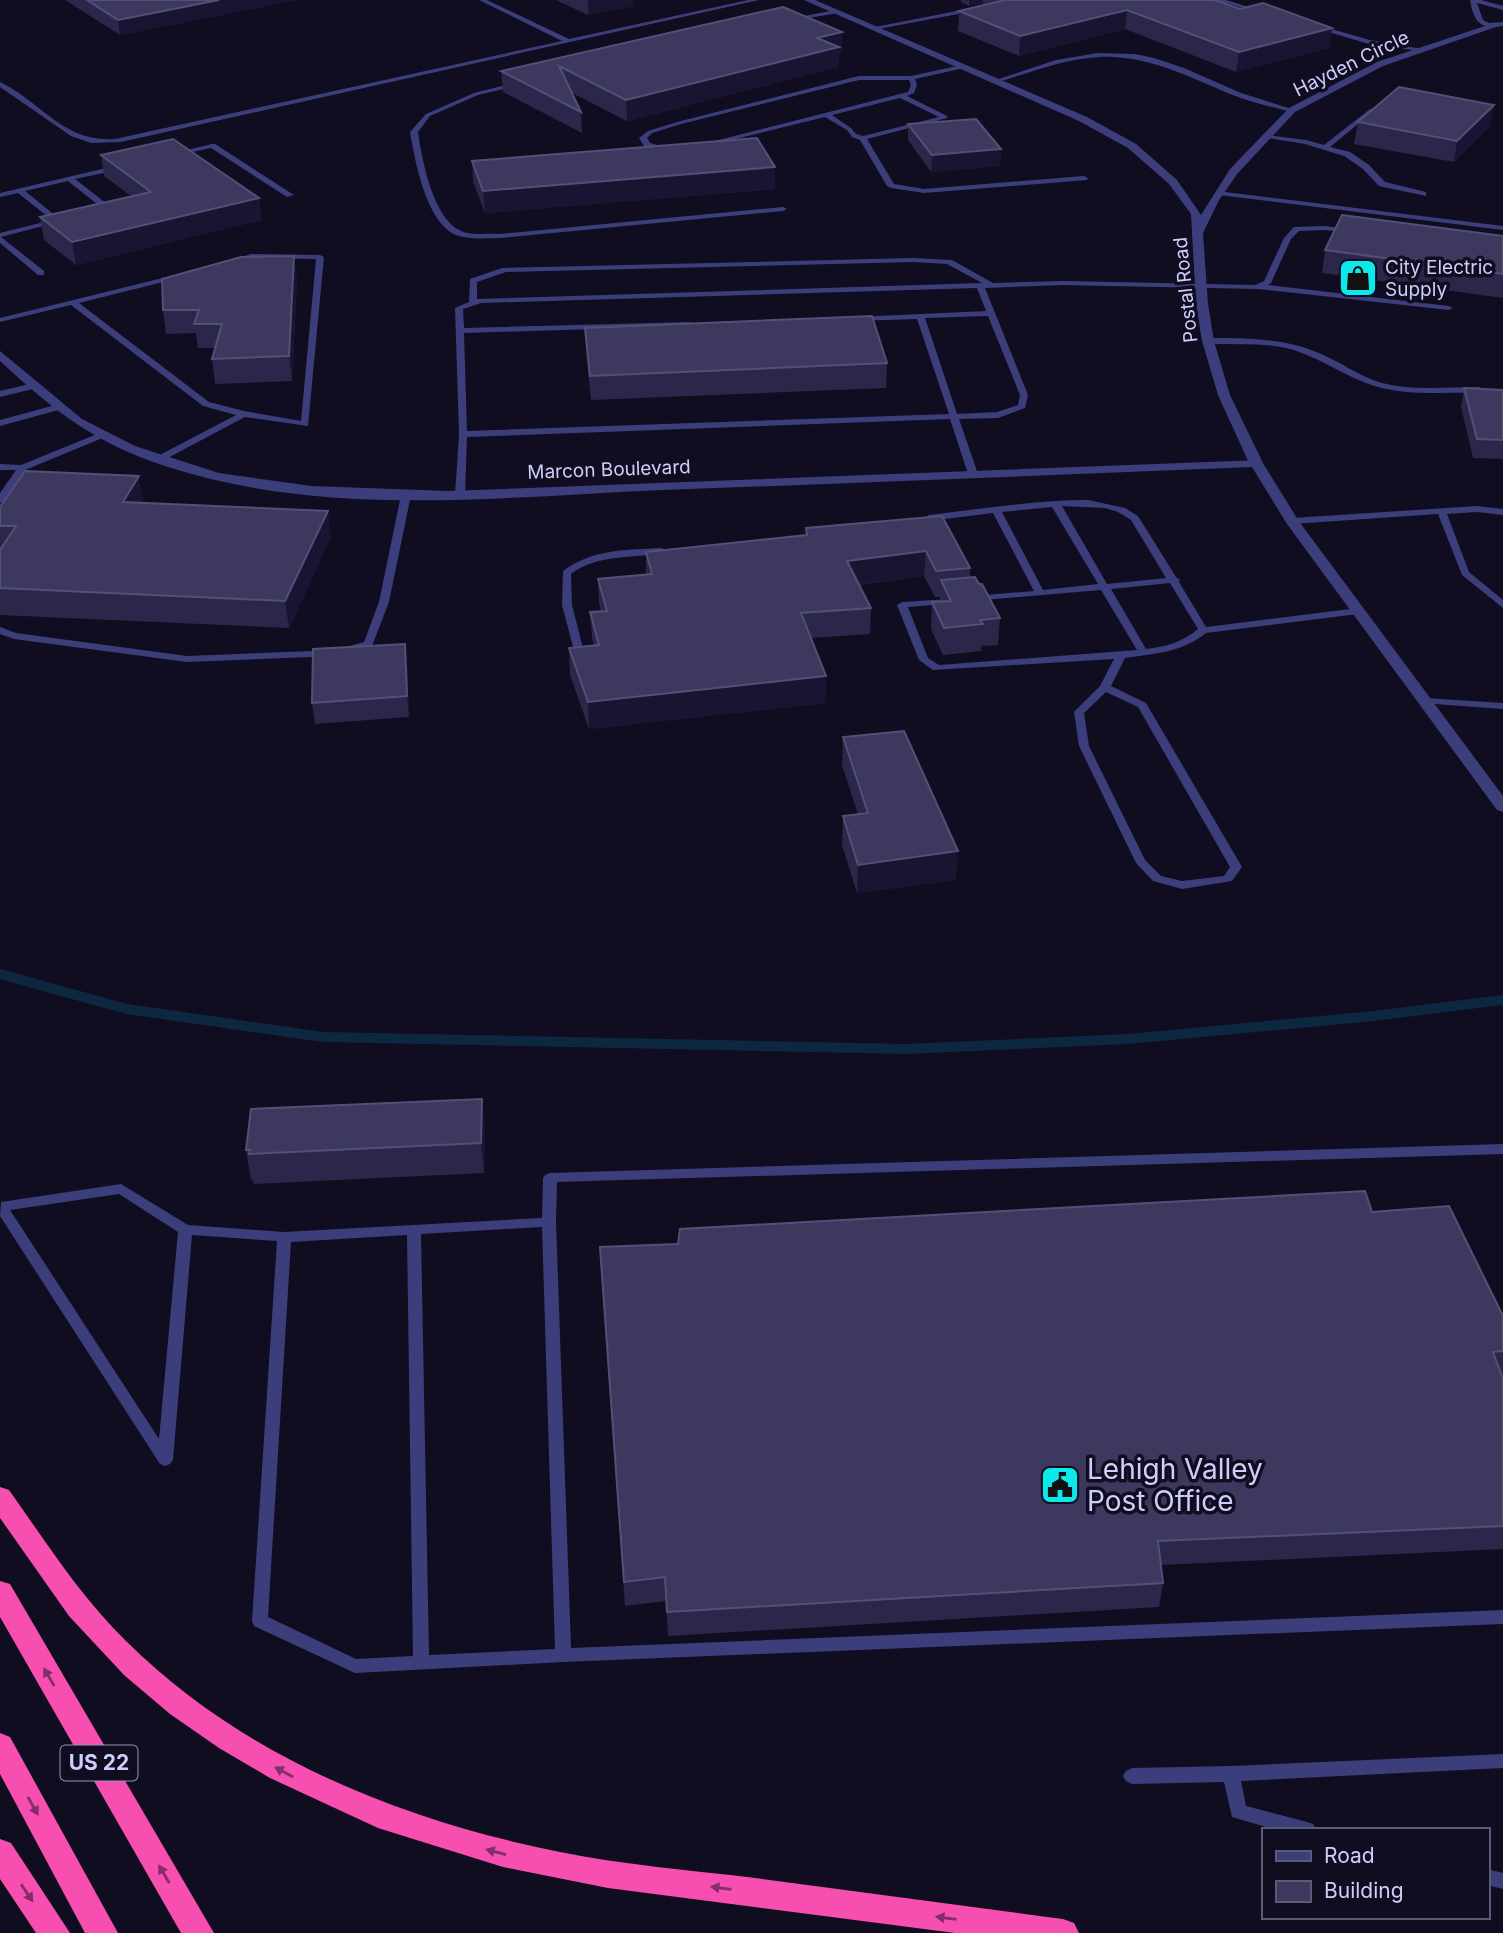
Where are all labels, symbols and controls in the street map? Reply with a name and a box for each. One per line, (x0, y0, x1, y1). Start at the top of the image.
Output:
street label: Hayden Circle (1290, 26, 1413, 101)
street label: Postal Road (1169, 236, 1202, 344)
place label: City Electric Supply (1385, 256, 1493, 301)
shop icon: City Electric Supply (1337, 257, 1379, 299)
street label: Marcon Boulevard (527, 455, 691, 484)
place label: Lehigh Valley Post Office (1087, 1452, 1263, 1518)
public building icon: Lehigh Valley Post Office (1039, 1464, 1081, 1506)
one-way arrow (43, 1668, 56, 1687)
road number: US 22 (60, 1746, 138, 1780)
one-way arrow (274, 1766, 294, 1778)
one-way arrow (27, 1797, 39, 1816)
legend (1262, 1828, 1489, 1919)
text: Road (1324, 1843, 1375, 1868)
one-way arrow (485, 1846, 507, 1857)
one-way arrow (158, 1864, 170, 1884)
text: Building (1324, 1878, 1404, 1903)
one-way arrow (710, 1883, 732, 1894)
one-way arrow (20, 1884, 34, 1902)
one-way arrow (935, 1912, 957, 1923)

